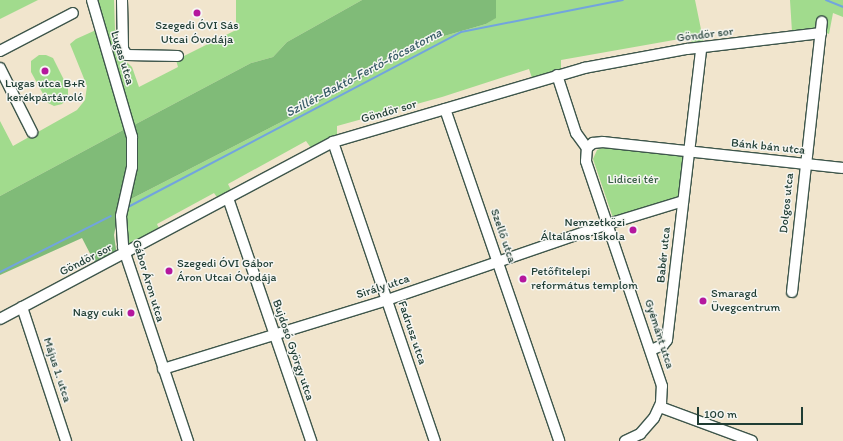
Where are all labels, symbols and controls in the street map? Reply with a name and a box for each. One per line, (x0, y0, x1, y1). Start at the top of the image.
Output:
marker: Szegedi ÓVI Sás Utcai Óvodája (192, 8, 202, 18)
place label: Szegedi ÓVI Sás Utcai Óvodája (155, 19, 239, 47)
street label: Göndör sor (676, 24, 734, 46)
water label: Szillér-Baktó-Fertő-főcsatorna (283, 25, 445, 121)
street label: Lugas utca (107, 30, 137, 86)
marker: Lugas utca B+R kerékpártároló (40, 66, 50, 76)
place label: Lugas utca B+R kerékpártároló (5, 77, 85, 105)
street label: Göndör sor (360, 97, 418, 127)
street label: Bánk bán utca (731, 136, 805, 158)
street label: Dolgos utca (777, 172, 797, 234)
park label: Lidicei tér (608, 173, 658, 187)
street label: Szellő utca (487, 207, 519, 265)
place label: Nemzetközi Általános Iskola (541, 216, 625, 244)
marker: Nemzetközi Általános Iskola (628, 225, 638, 235)
street label: Babér utca (654, 227, 674, 283)
street label: Gábor Áron utca (129, 239, 167, 323)
street label: Göndör sor (57, 241, 115, 279)
place label: Szegedi ÓVI Gábor Áron Utcai Óvodája (177, 257, 276, 285)
place label: Petőfitelepi református templom (531, 265, 638, 293)
marker: Szegedi ÓVI Gábor Áron Utcai Óvodája (164, 266, 174, 276)
street label: Sirály utca (355, 272, 411, 302)
marker: Petőfitelepi református templom (518, 274, 528, 284)
place label: Smaragd Üvegcentrum (711, 287, 780, 315)
marker: Smaragd Üvegcentrum (698, 296, 708, 306)
street label: Bujdosó György utca (269, 298, 317, 402)
street label: Gyémánt utca (641, 298, 677, 370)
street label: Fadrusz utca (394, 300, 430, 366)
place label: Nagy cuki (73, 306, 123, 320)
marker: Nagy cuki (126, 308, 136, 318)
street label: Május 1. utca (40, 336, 74, 404)
scale bar (699, 399, 805, 425)
text: 100 m (704, 407, 737, 421)

